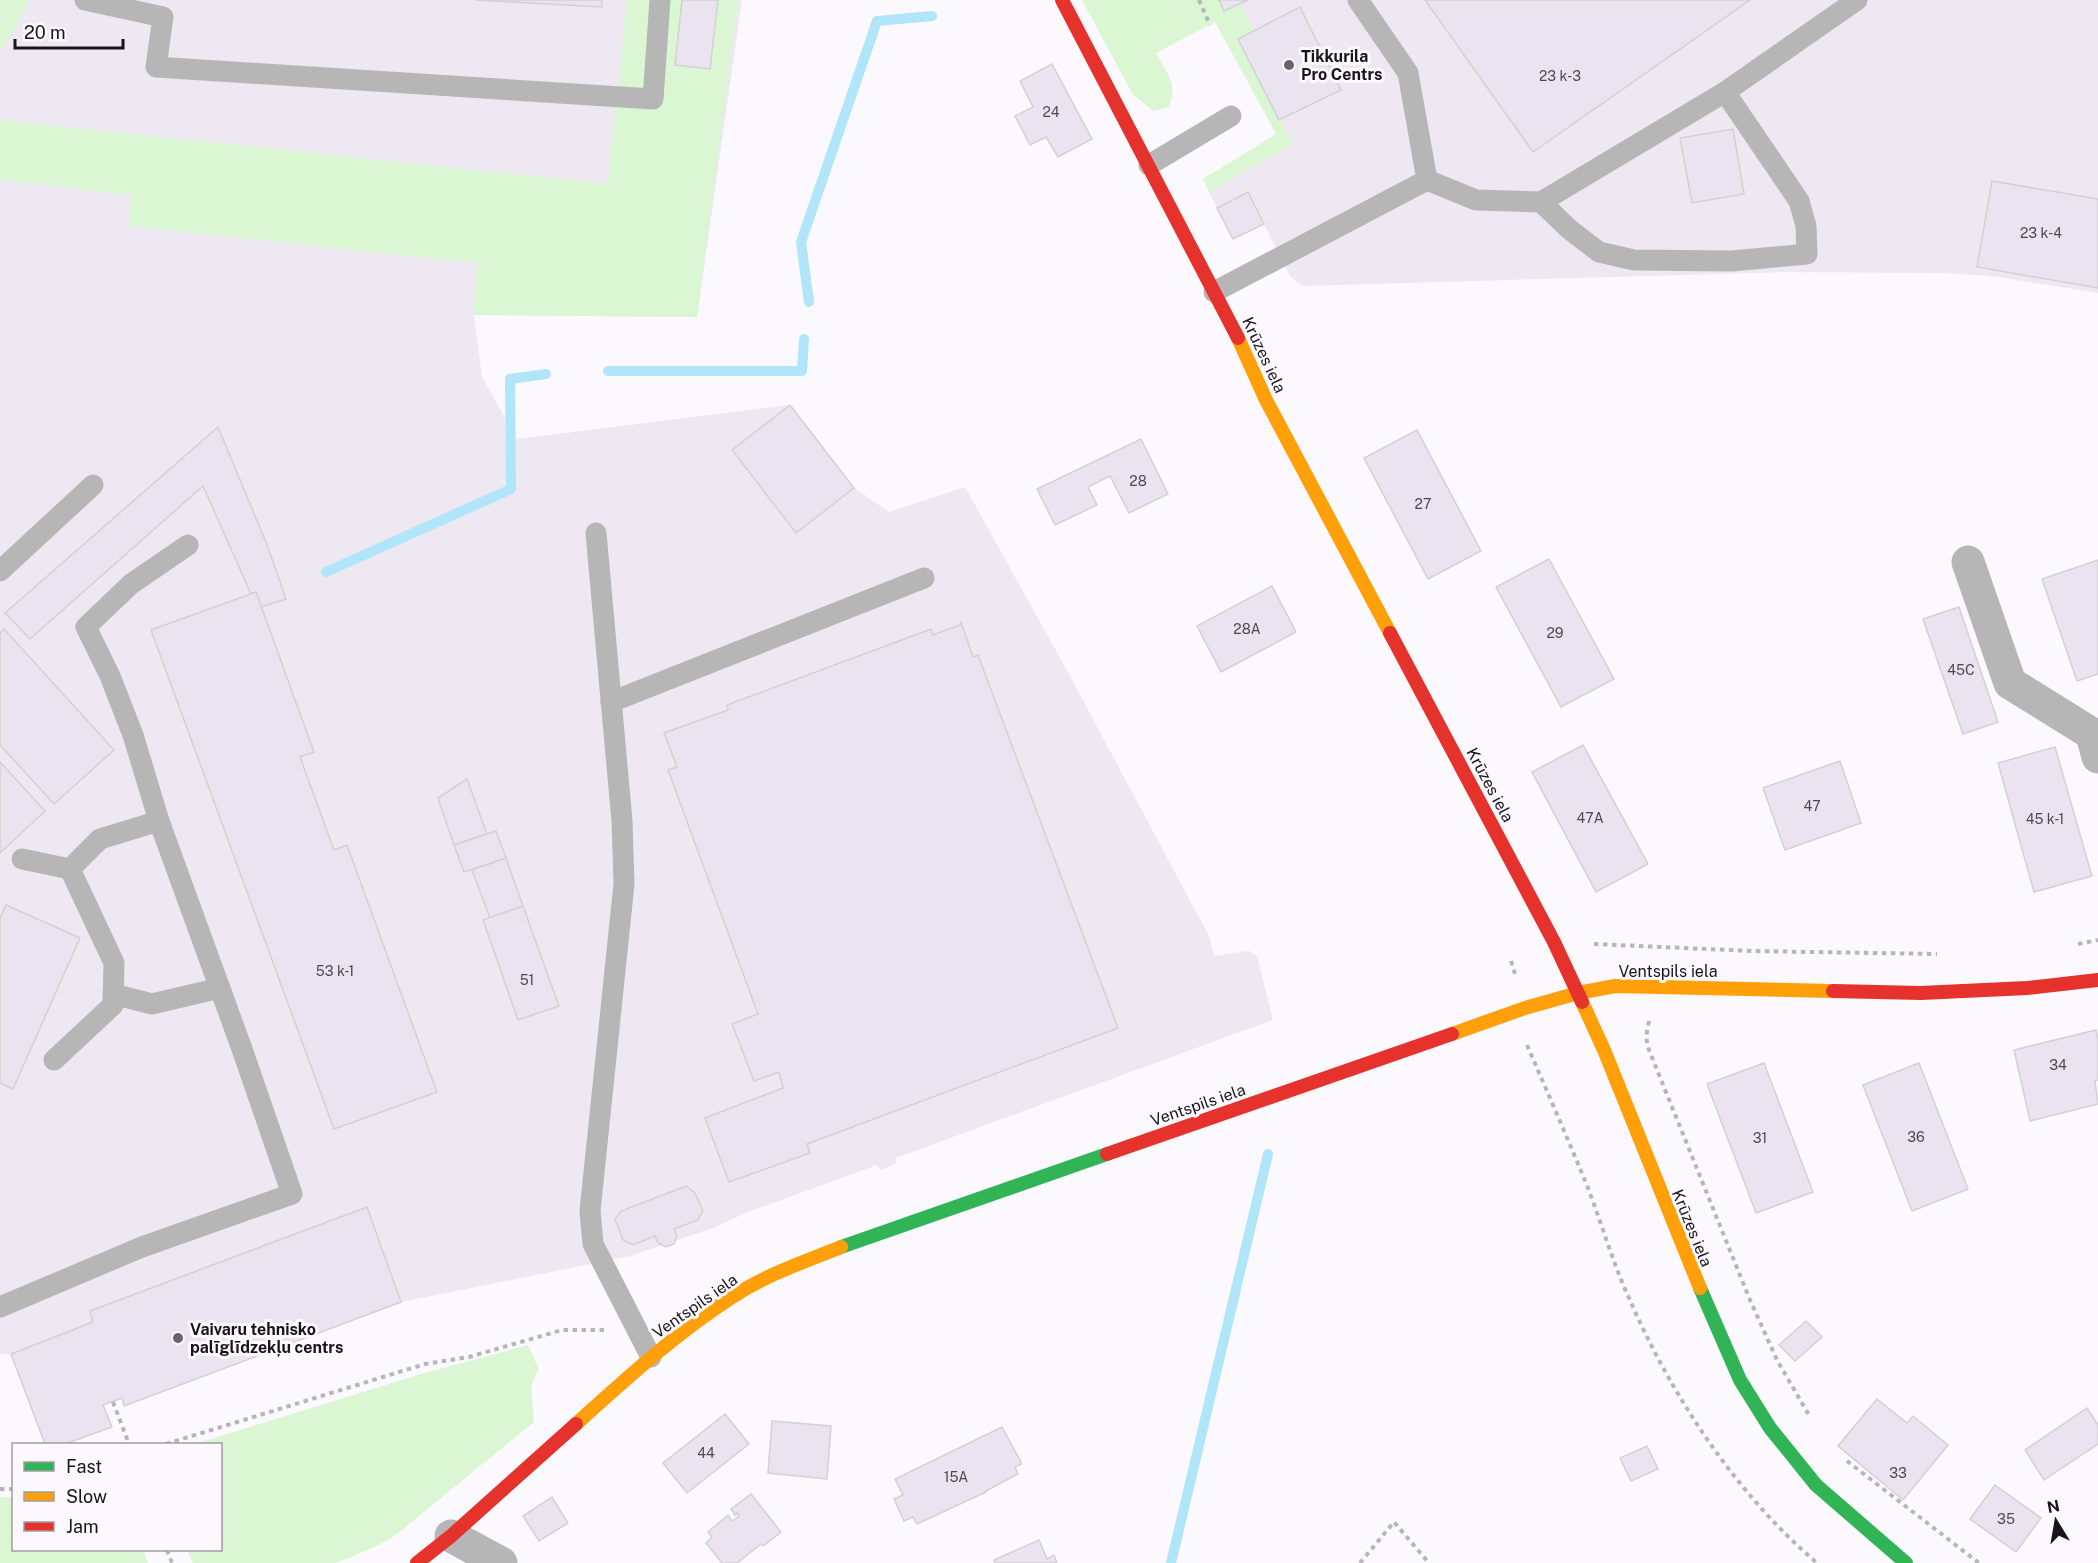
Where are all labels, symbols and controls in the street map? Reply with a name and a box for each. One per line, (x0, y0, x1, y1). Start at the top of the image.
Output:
scale bar (15, 12, 123, 50)
text: 20 m (24, 22, 66, 43)
place label: Tikkurila Pro Centrs (1301, 47, 1382, 84)
marker: Tikkurila Pro Centrs (1282, 58, 1296, 72)
house number: 23 k-3 (1539, 68, 1581, 84)
house number: 24 (1042, 104, 1060, 120)
house number: 23 k-4 (2020, 225, 2062, 241)
street label: Krūzes iela (1238, 314, 1290, 396)
house number: 28 (1129, 473, 1147, 489)
house number: 27 (1415, 496, 1431, 512)
house number: 28A (1233, 621, 1261, 637)
house number: 29 (1546, 625, 1564, 641)
house number: 45C (1947, 662, 1975, 678)
street label: Krūzes iela (1462, 744, 1518, 826)
house number: 47 (1803, 798, 1821, 814)
house number: 47A (1576, 810, 1604, 826)
house number: 45 k-1 (2026, 811, 2064, 827)
street label: Ventspils iela (1618, 962, 1718, 981)
house number: 53 k-1 (316, 963, 354, 979)
house number: 51 (520, 972, 534, 988)
house number: 34 (2049, 1057, 2067, 1073)
street label: Ventspils iela (1148, 1080, 1248, 1130)
house number: 36 (1907, 1129, 1925, 1145)
house number: 31 (1753, 1130, 1767, 1146)
street label: Krūzes iela (1668, 1187, 1716, 1269)
street label: Ventspils iela (649, 1270, 741, 1342)
place label: Vaivaru tehnisko palīglīdzekļu centrs (190, 1320, 343, 1357)
marker: Vaivaru tehnisko palīglīdzekļu centrs (171, 1331, 185, 1345)
legend (12, 1443, 222, 1551)
house number: 44 (697, 1445, 715, 1461)
text: Fast (66, 1456, 102, 1477)
house number: 33 (1889, 1465, 1907, 1481)
house number: 15A (944, 1469, 968, 1485)
text: Slow (66, 1486, 107, 1507)
north arrow (2026, 1491, 2086, 1551)
text: N (2045, 1496, 2061, 1517)
house number: 35 (1997, 1511, 2015, 1527)
text: Jam (66, 1516, 99, 1537)

